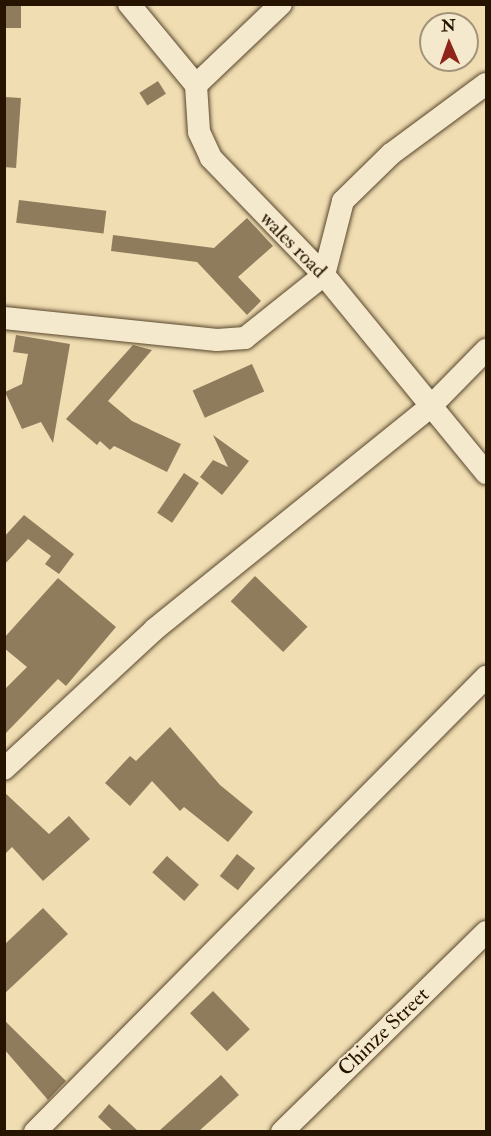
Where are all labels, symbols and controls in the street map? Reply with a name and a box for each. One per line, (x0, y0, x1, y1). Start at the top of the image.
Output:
north arrow (419, 12, 479, 72)
text: N (441, 16, 456, 36)
street label: wales road (254, 206, 332, 284)
street label: Chinze Street (333, 982, 435, 1082)

